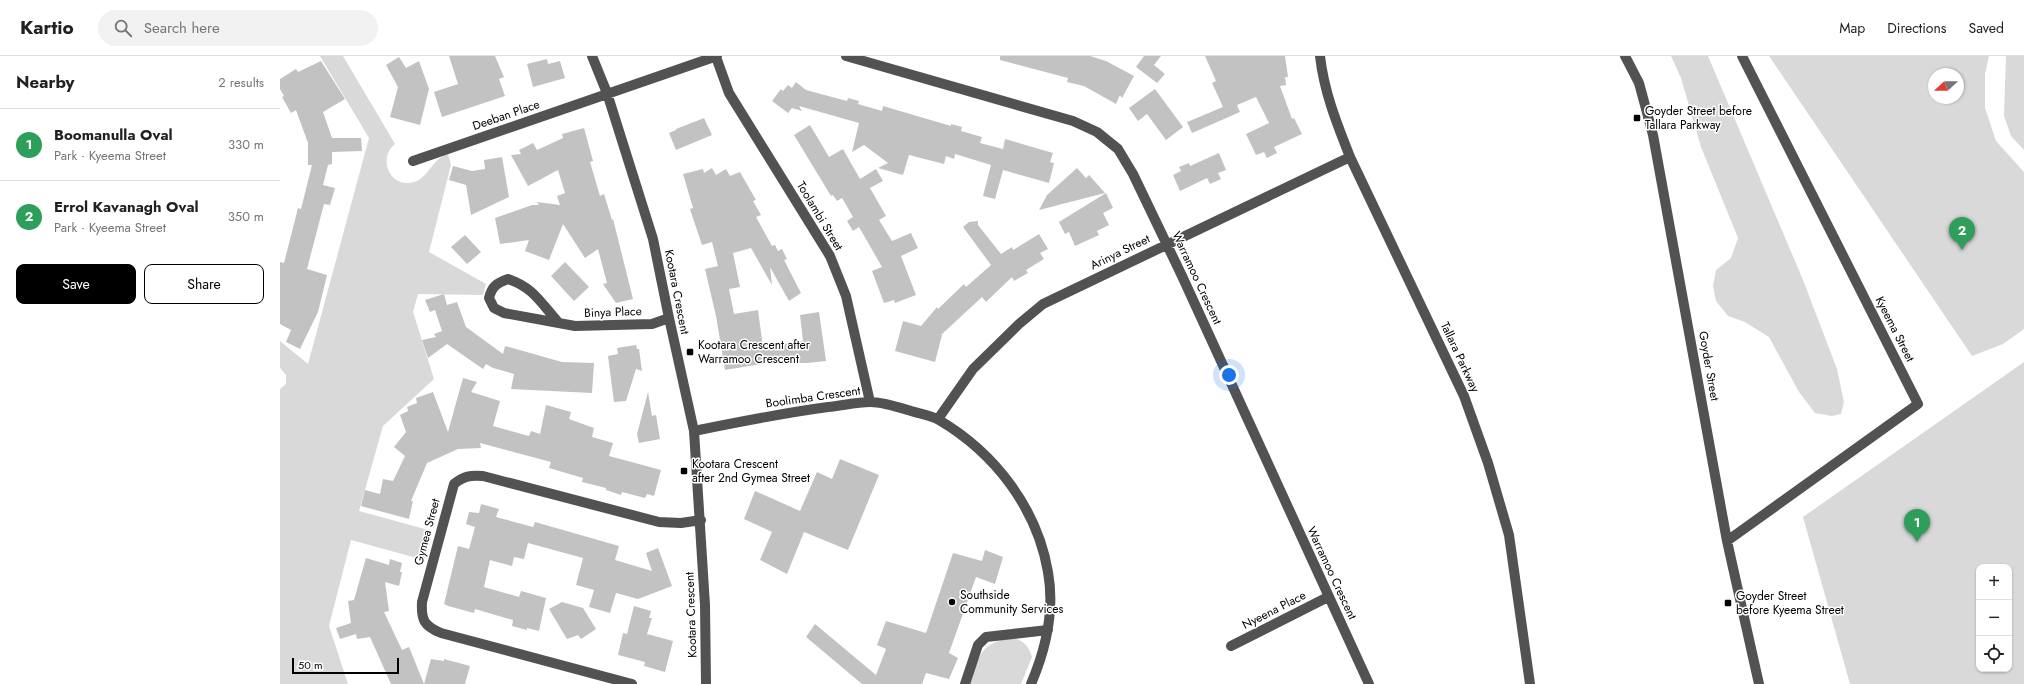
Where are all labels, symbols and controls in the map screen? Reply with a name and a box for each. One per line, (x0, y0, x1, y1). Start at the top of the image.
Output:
search box (98, 10, 378, 46)
text: Kartio (20, 14, 74, 41)
icon: search (112, 17, 134, 39)
text: Search here (144, 17, 220, 39)
text: Map (1839, 18, 1865, 38)
text: Directions (1887, 18, 1947, 38)
text: Saved (1969, 18, 2004, 38)
north arrow (1928, 68, 1964, 104)
text: Nearby (16, 70, 74, 94)
text: 2 results (218, 73, 264, 92)
street label: Deeban Place (470, 95, 542, 135)
place label: Goyder Street before Tallara Parkway (1645, 102, 1752, 134)
marker: Goyder Street before Tallara Parkway (1632, 113, 1642, 123)
text: Boomanulla Oval (54, 124, 173, 146)
text: 1 (26, 135, 32, 154)
text: 330 m (228, 135, 264, 154)
text: Park · Kyeema Street (54, 146, 166, 165)
street label: Toolambi Street (792, 178, 848, 254)
text: Errol Kavanagh Oval (54, 196, 199, 218)
text: 2 (25, 207, 33, 226)
text: 350 m (228, 207, 264, 226)
pin: 2 (1949, 217, 1975, 250)
text: Park · Kyeema Street (54, 218, 166, 237)
street label: Warramoo Crescent (1168, 229, 1227, 328)
street label: Arinya Street (1087, 230, 1153, 274)
street label: Kootara Crescent (660, 248, 694, 336)
button: Save (16, 264, 136, 304)
button: Share (144, 264, 264, 304)
street label: Kyeema Street (1871, 293, 1919, 365)
street label: Binya Place (584, 302, 642, 322)
street label: Tallara Parkway (1436, 319, 1484, 396)
street label: Goyder Street (1694, 330, 1724, 402)
place label: Kootara Crescent after Warramoo Crescent (698, 336, 811, 368)
marker: Kootara Crescent after Warramoo Crescent (685, 347, 695, 357)
your location (1219, 365, 1239, 385)
street label: Boolimba Crescent (764, 381, 862, 413)
place label: Kootara Crescent after 2nd Gymea Street (692, 455, 810, 487)
marker: Kootara Crescent after 2nd Gymea Street (679, 466, 689, 476)
street label: Gymea Street (409, 497, 445, 567)
pin: 1 (1904, 509, 1930, 542)
street label: Warramoo Crescent (1303, 524, 1362, 623)
map controls (1976, 564, 2012, 672)
button: + (1976, 564, 2012, 600)
street label: Kootara Crescent (681, 572, 701, 658)
place label: Southside Community Services (960, 586, 1064, 618)
street label: Nyeena Place (1239, 586, 1309, 634)
place label: Goyder Street before Kyeema Street (1736, 587, 1844, 619)
marker: Southside Community Services (947, 597, 957, 607)
marker: Goyder Street before Kyeema Street (1723, 598, 1733, 608)
button: − (1976, 600, 2012, 636)
button: locate (1976, 636, 2012, 672)
scale bar (292, 656, 399, 675)
text: 50 m (298, 657, 323, 673)

